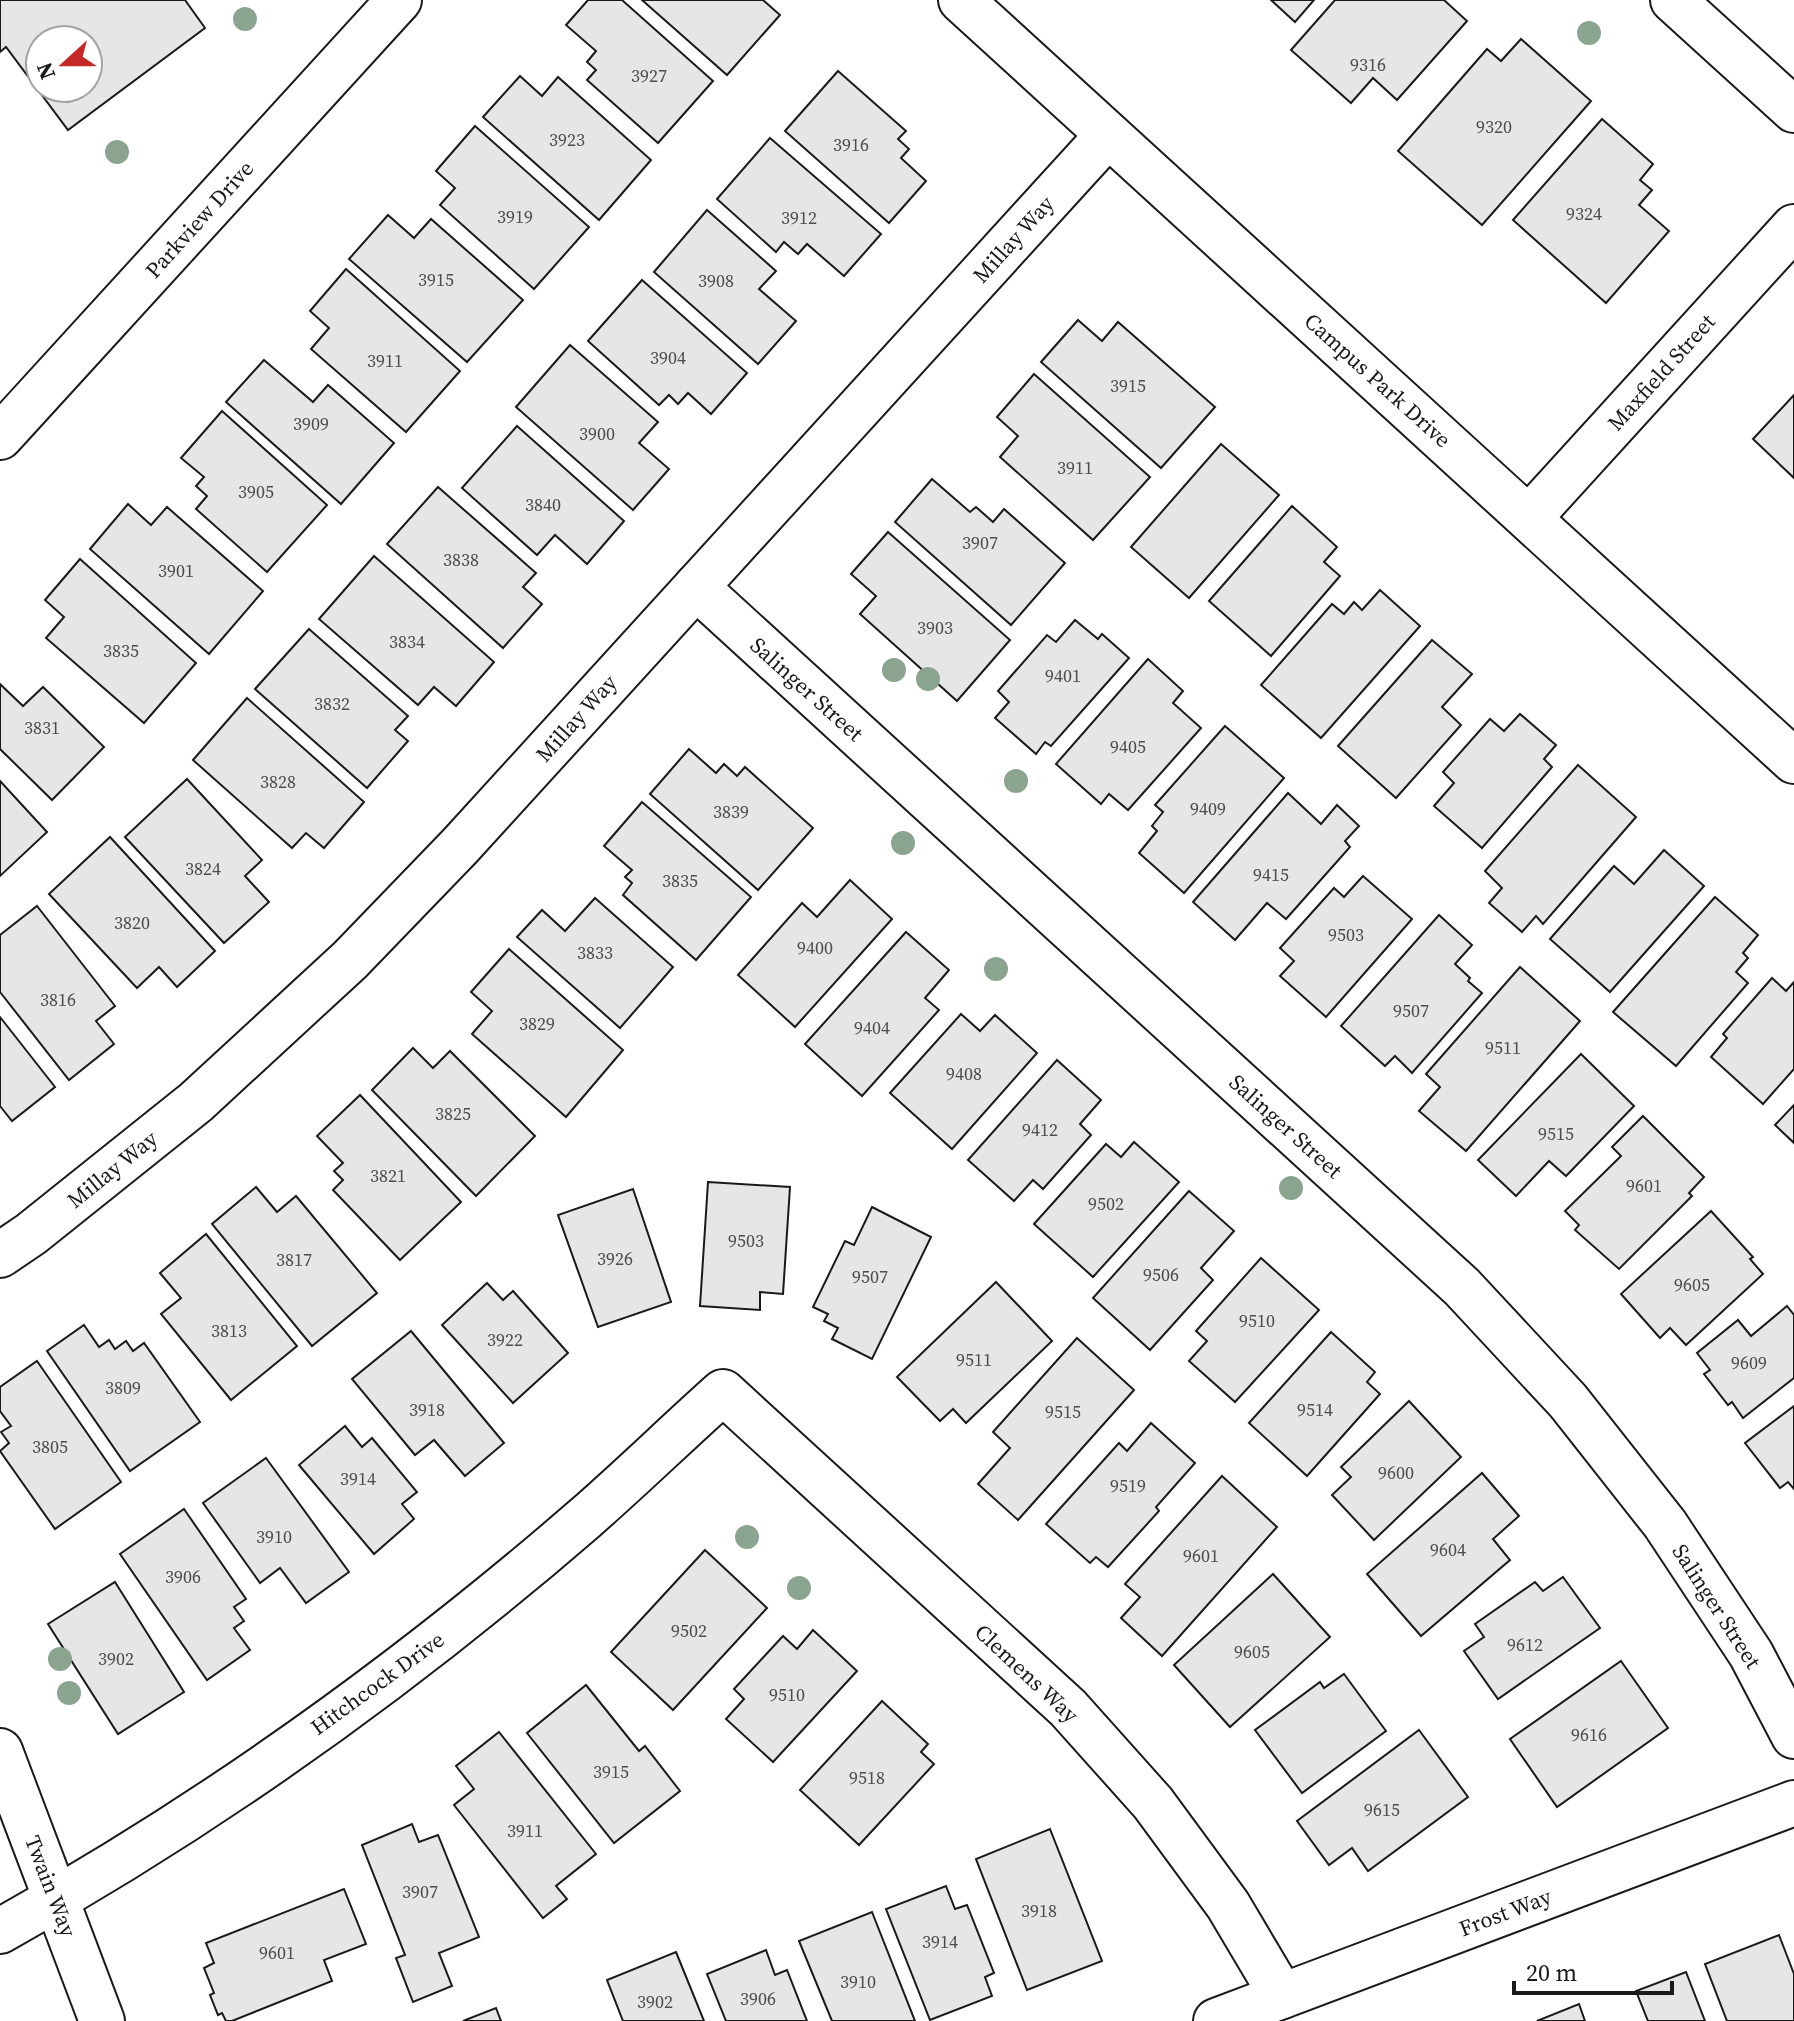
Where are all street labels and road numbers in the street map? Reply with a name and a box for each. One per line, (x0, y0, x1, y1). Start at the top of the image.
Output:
street label: Parkview Drive (138, 154, 260, 284)
street label: Millay Way (966, 188, 1061, 289)
street label: Campus Park Drive (1298, 306, 1458, 454)
street label: Maxfield Street (1600, 307, 1722, 437)
street label: Salinger Street (744, 630, 871, 748)
street label: Millay Way (529, 667, 624, 768)
street label: Salinger Street (1223, 1067, 1350, 1185)
street label: Millay Way (61, 1123, 164, 1215)
street label: Salinger Street (1666, 1538, 1769, 1675)
street label: Clemens Way (969, 1617, 1086, 1729)
street label: Hitchcock Drive (304, 1624, 450, 1742)
street label: Twain Way (18, 1831, 84, 1942)
street label: Frost Way (1455, 1880, 1556, 1943)

